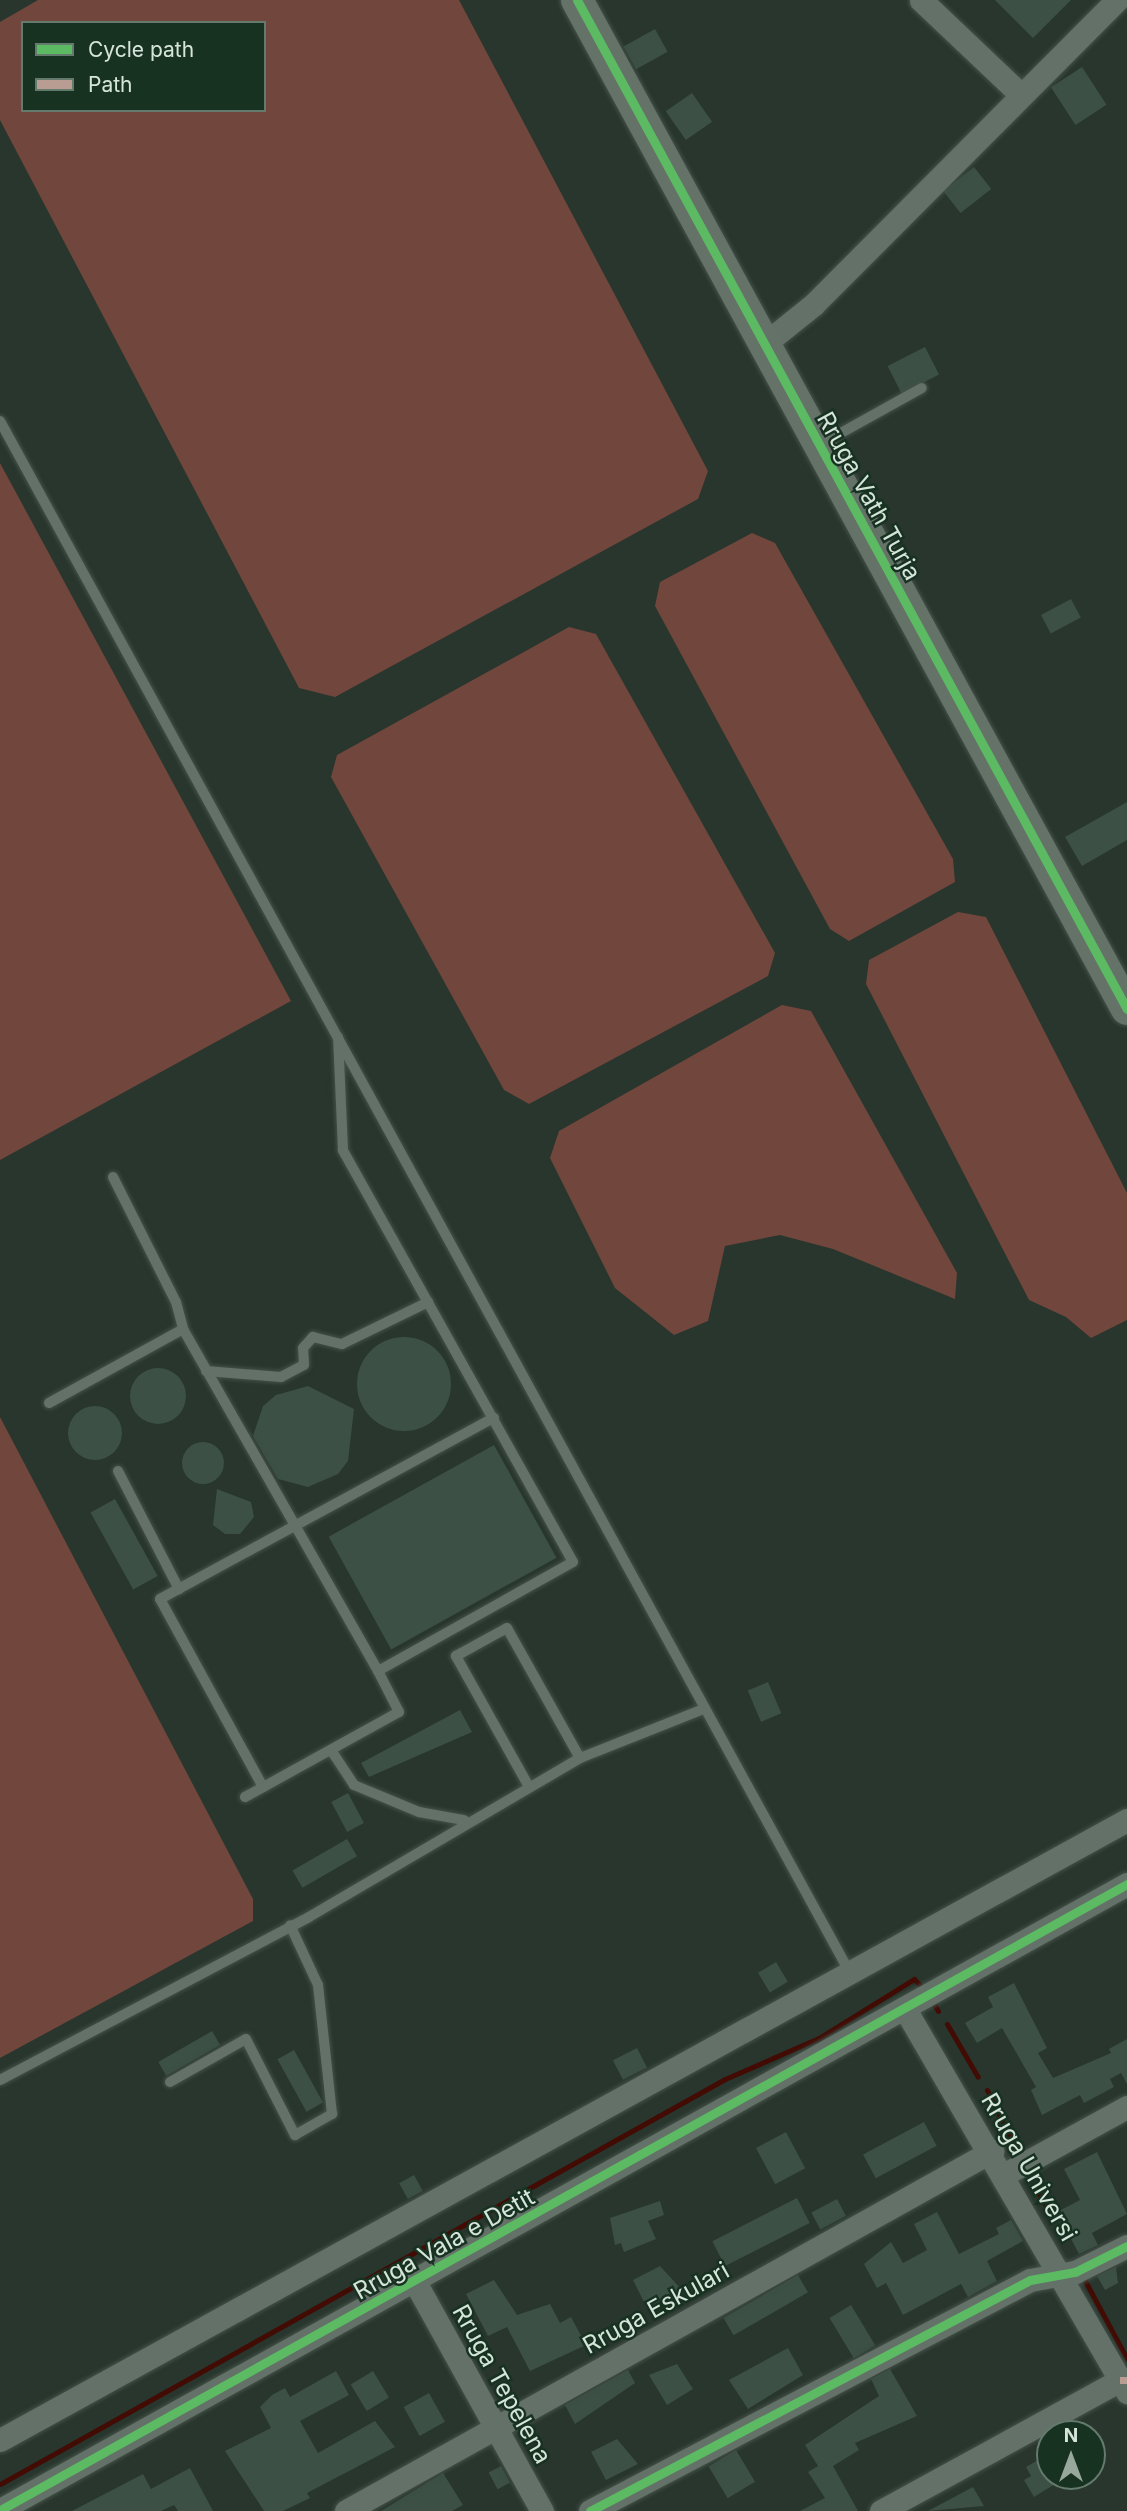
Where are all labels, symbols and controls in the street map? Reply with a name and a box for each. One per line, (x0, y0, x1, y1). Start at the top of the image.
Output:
legend (21, 21, 266, 112)
text: Cycle path (88, 37, 194, 62)
text: Path (88, 72, 133, 97)
street label: Rruga Vath Turja (811, 407, 927, 585)
street label: Rruga Universi (975, 2088, 1083, 2246)
street label: Rruga Vala e Detit (349, 2182, 539, 2306)
street label: Rruga Eskulari (578, 2256, 734, 2360)
street label: Rruga Tepelena (446, 2299, 558, 2469)
north arrow (1036, 2420, 1106, 2490)
text: N (1064, 2424, 1078, 2447)

